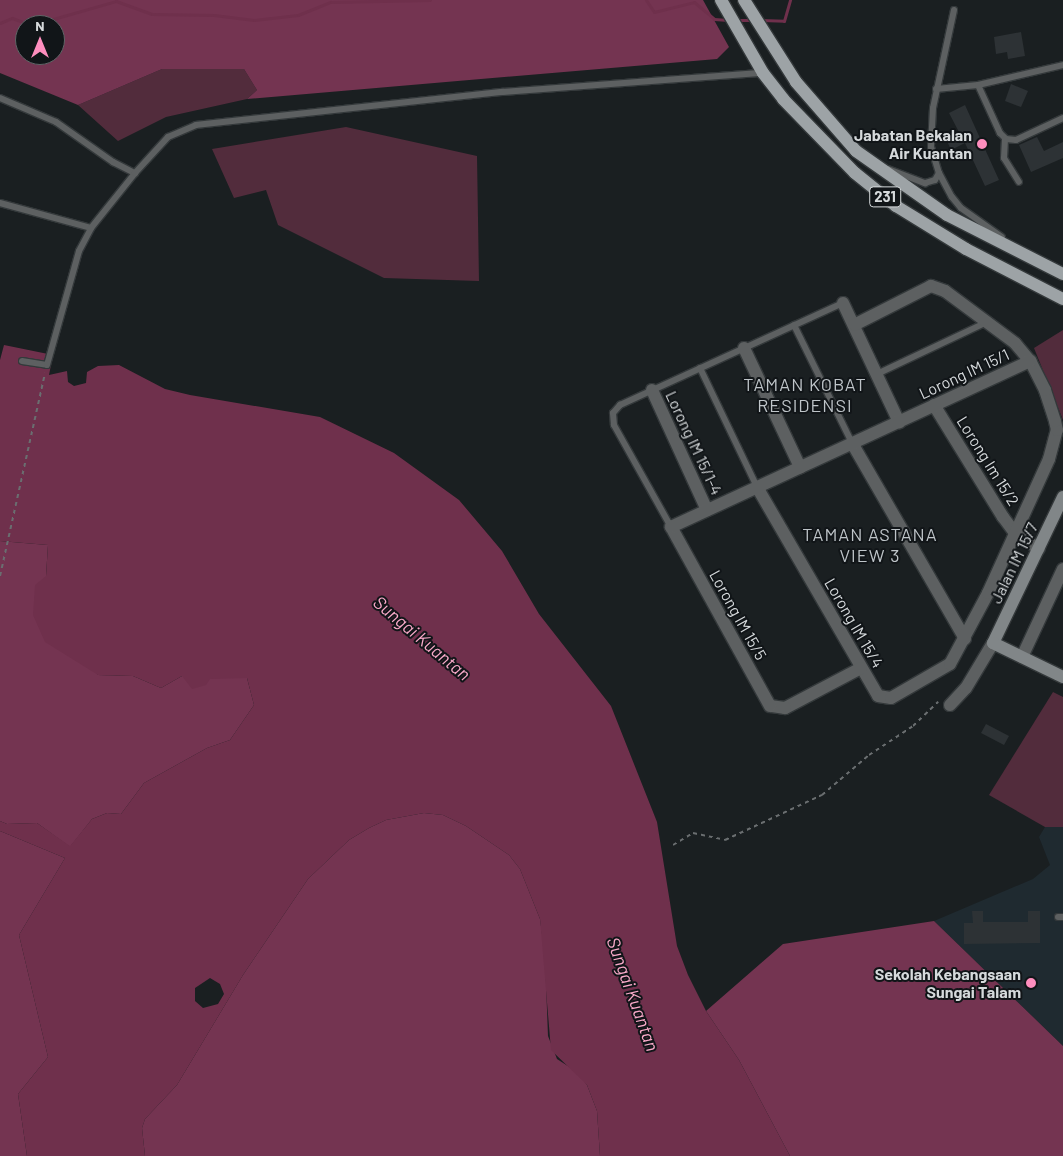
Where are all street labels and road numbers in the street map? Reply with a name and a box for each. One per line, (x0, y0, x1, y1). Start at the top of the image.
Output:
road number: 231 (869, 184, 901, 210)
street label: Lorong IM 15/1 (916, 345, 1012, 403)
street label: Lorong IM 15/1-4 (662, 388, 726, 498)
street label: Lorong Im 15/2 (953, 413, 1023, 509)
street label: Jalan IM 15/7 (986, 519, 1042, 607)
street label: Lorong IM 15/5 (705, 567, 771, 663)
street label: Lorong IM 15/4 (821, 575, 887, 671)

